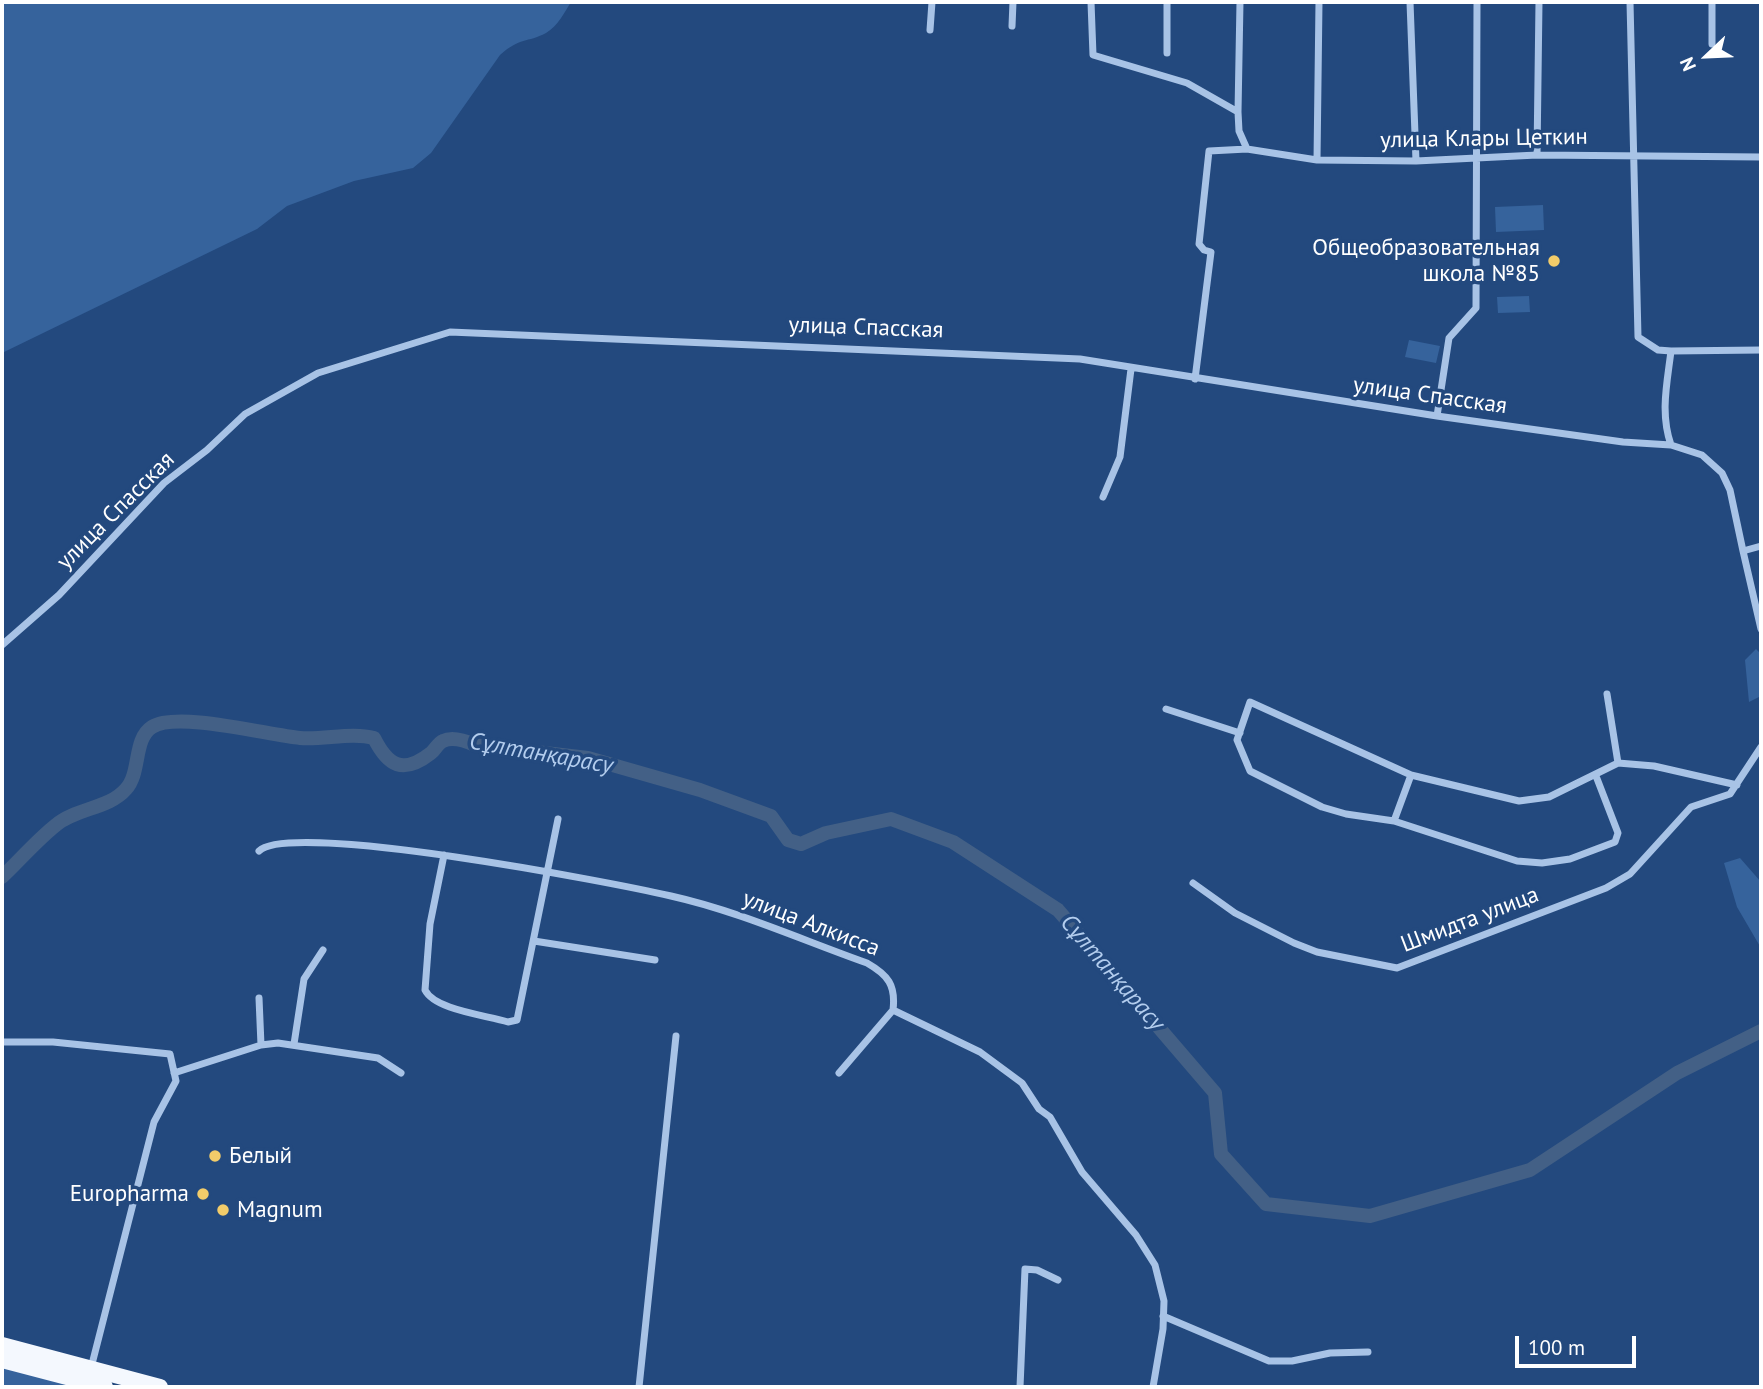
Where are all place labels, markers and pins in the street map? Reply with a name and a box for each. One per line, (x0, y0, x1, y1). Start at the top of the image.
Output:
place label: Общеобразовательная школа №85 (1312, 234, 1540, 288)
marker: Общеобразовательная школа №85 (1546, 253, 1562, 269)
place label: Белый (229, 1142, 292, 1170)
marker: Белый (207, 1148, 223, 1164)
place label: Europharma (70, 1180, 189, 1208)
marker: Europharma (195, 1186, 211, 1202)
place label: Magnum (237, 1196, 323, 1224)
marker: Magnum (215, 1202, 231, 1218)

